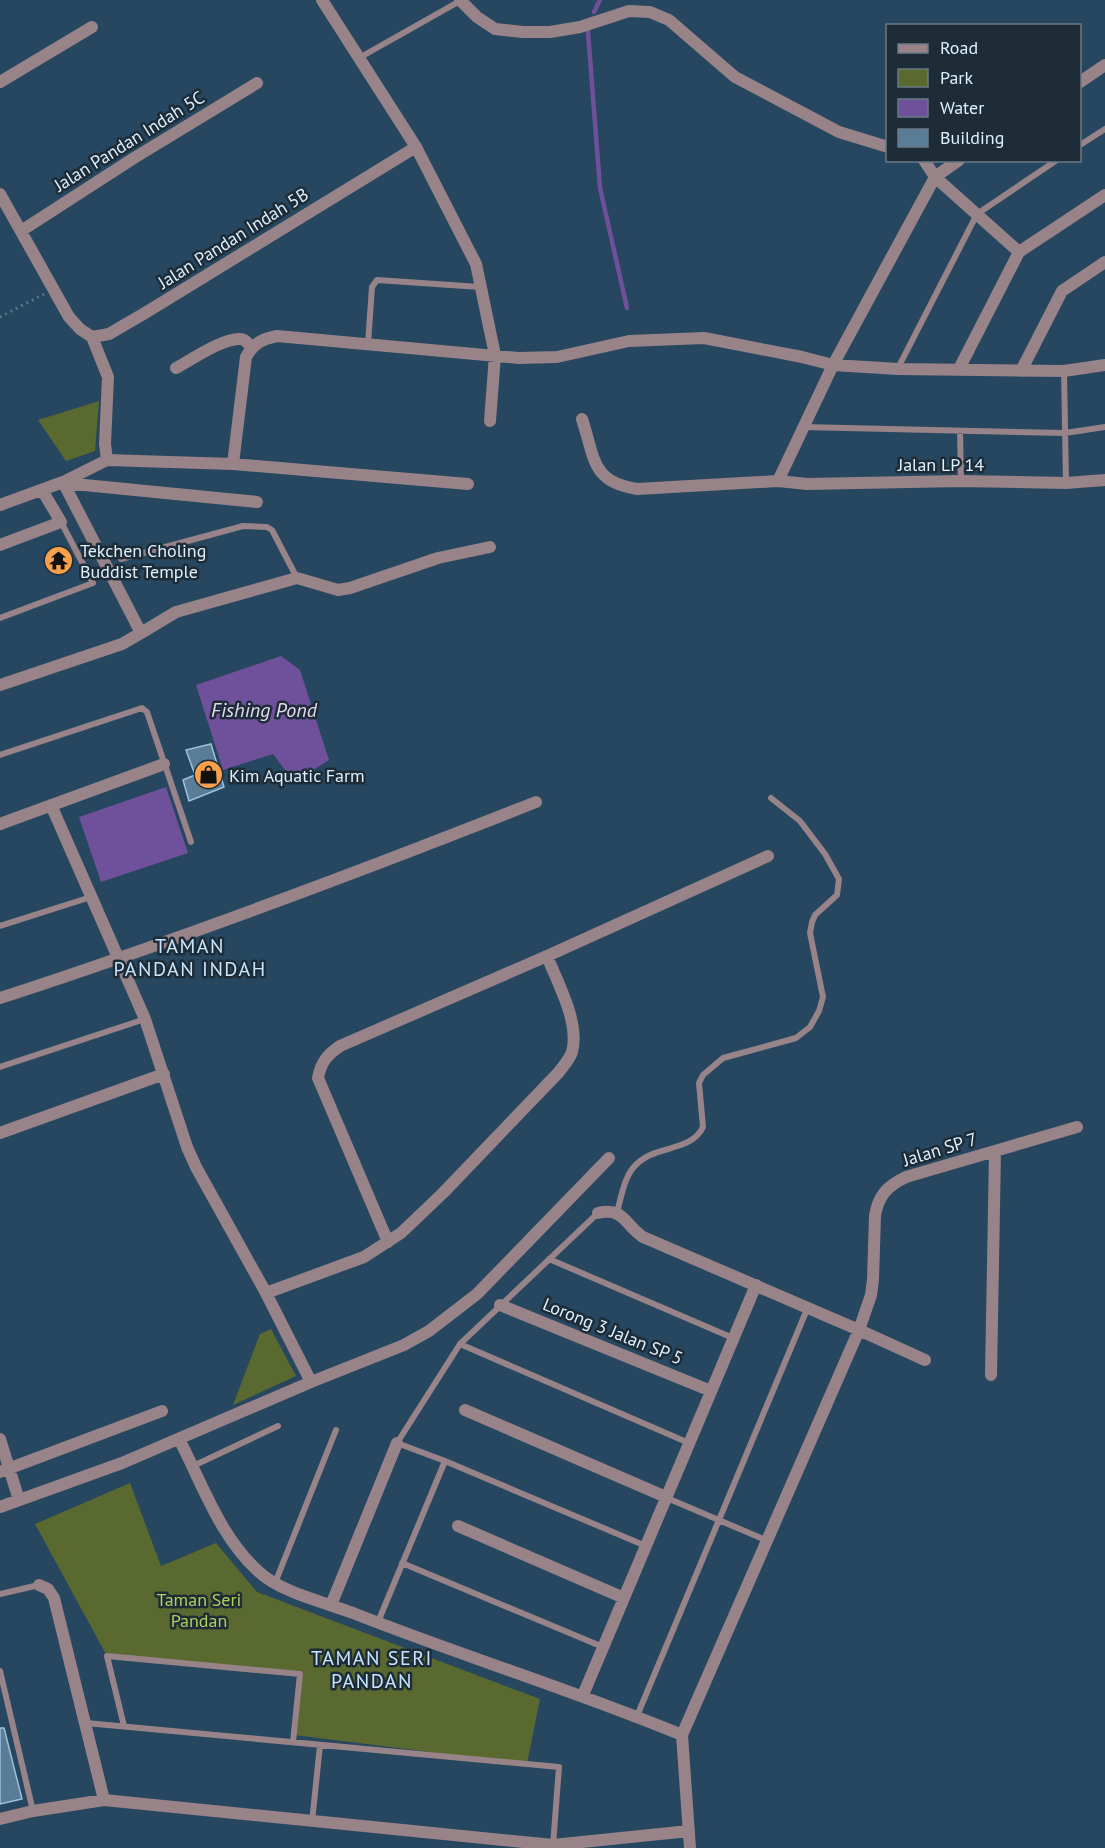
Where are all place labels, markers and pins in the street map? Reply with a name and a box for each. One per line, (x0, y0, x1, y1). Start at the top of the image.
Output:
place label: Tekchen Choling Buddist Temple (80, 539, 206, 583)
temple icon: Tekchen Choling Buddist Temple (43, 544, 75, 576)
shop icon: Kim Aquatic Farm (192, 759, 224, 791)
place label: Kim Aquatic Farm (229, 764, 365, 787)

